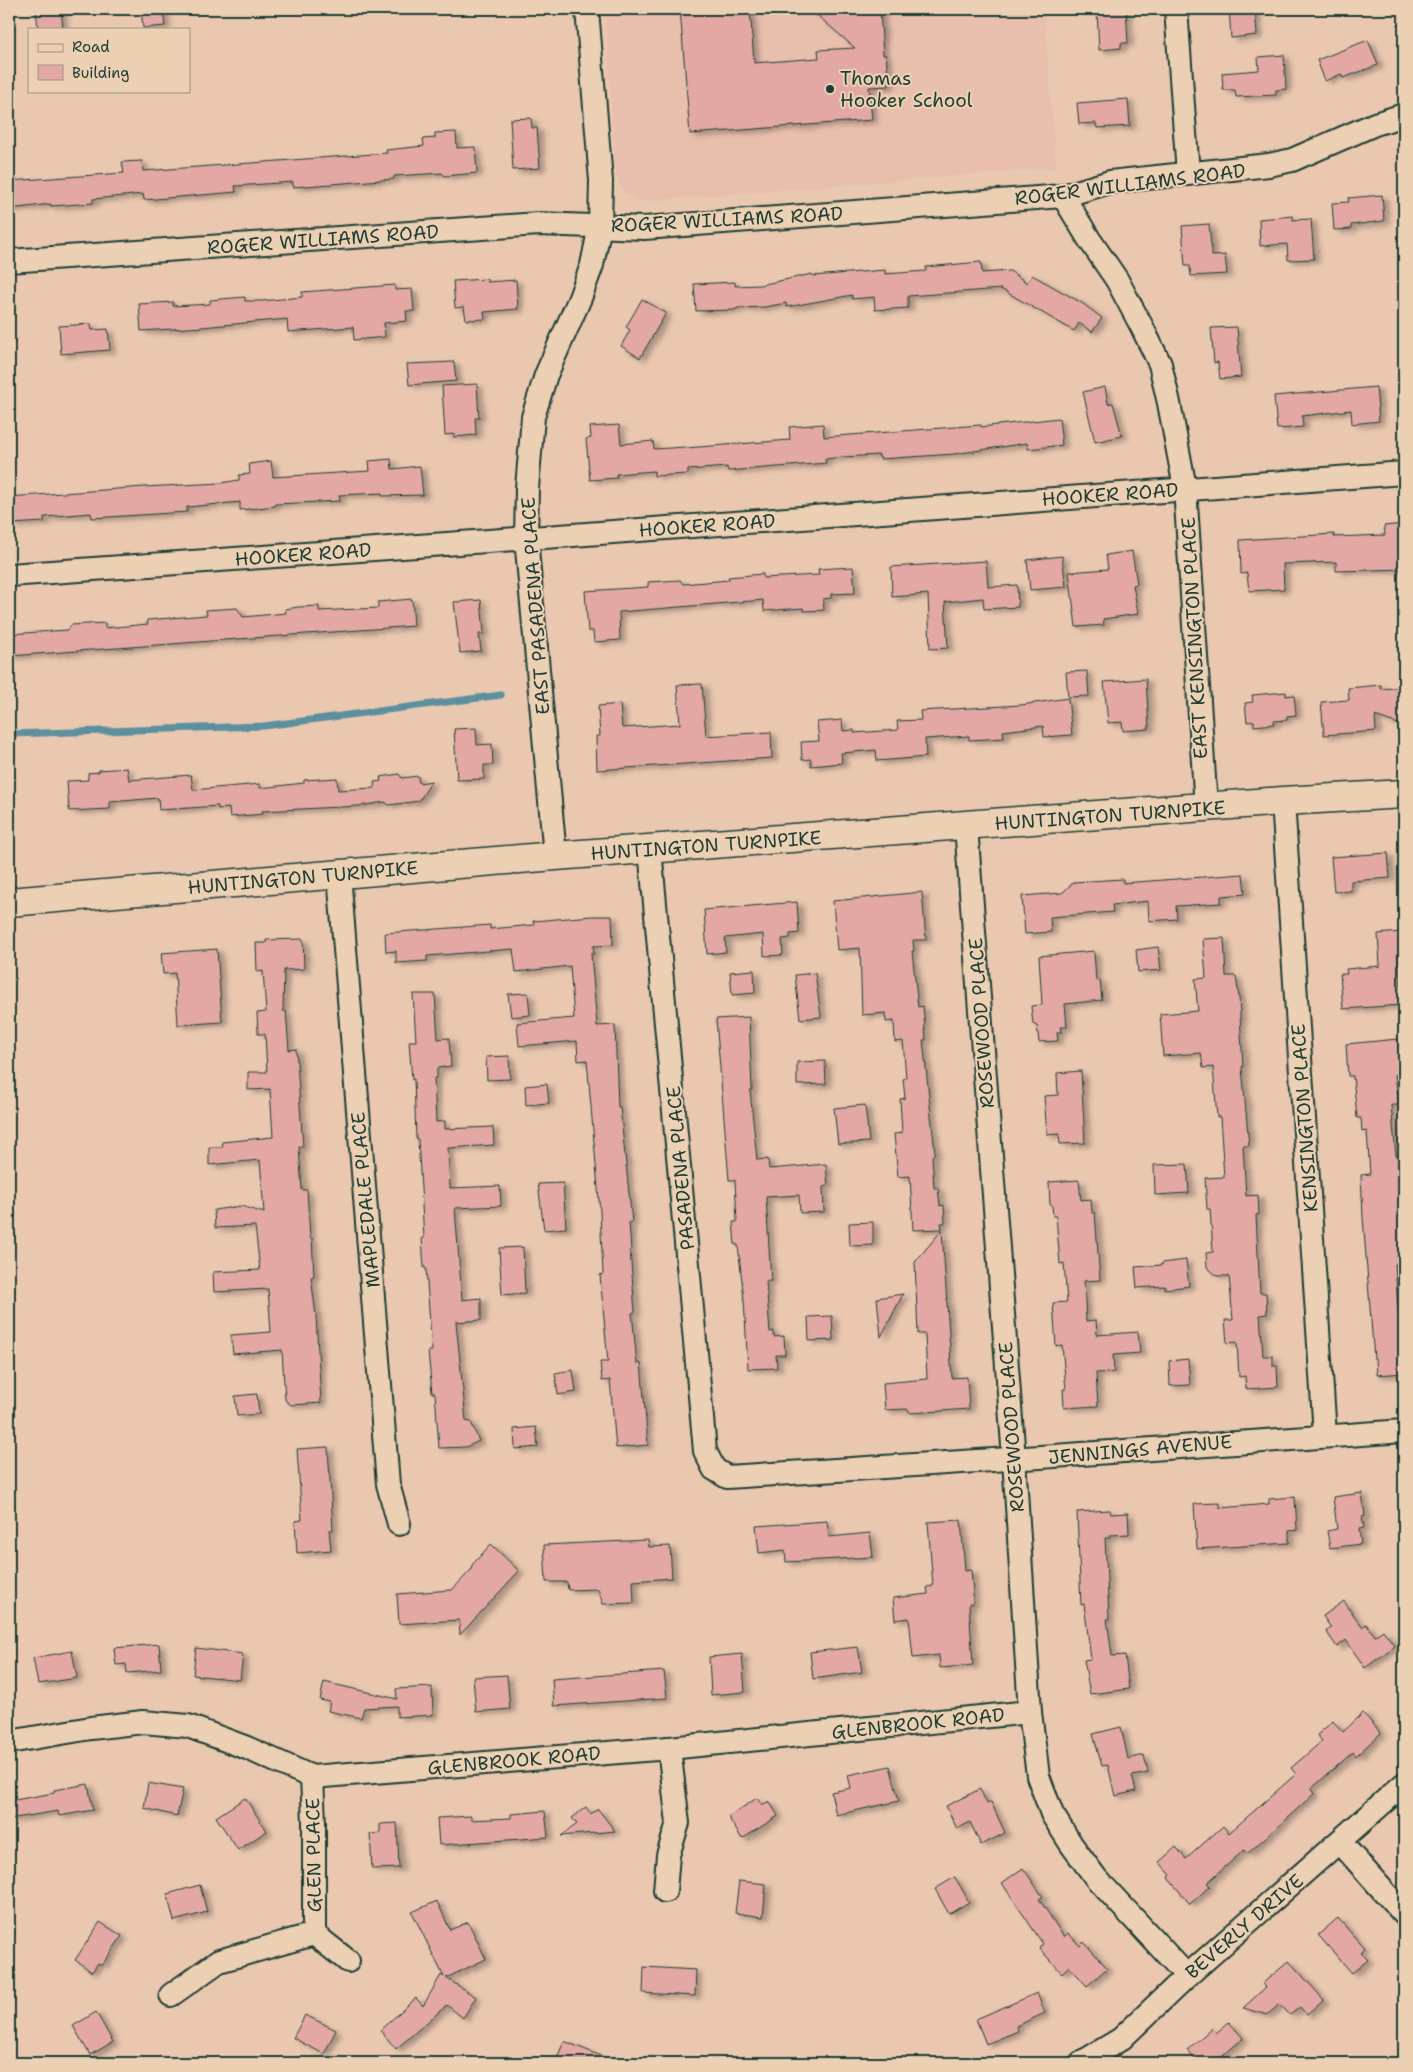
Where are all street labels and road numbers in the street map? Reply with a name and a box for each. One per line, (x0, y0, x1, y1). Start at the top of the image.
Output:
street label: ROGER WILLIAMS ROAD (1013, 158, 1247, 211)
street label: ROGER WILLIAMS ROAD (610, 201, 844, 238)
street label: ROGER WILLIAMS ROAD (206, 219, 440, 260)
street label: HOOKER ROAD (1041, 477, 1179, 512)
street label: EAST PASADENA PLACE (515, 496, 556, 716)
street label: HOOKER ROAD (638, 508, 776, 543)
street label: EAST KENSINGTON PLACE (1176, 516, 1213, 760)
street label: HOOKER ROAD (234, 537, 372, 572)
street label: HUNTINGTON TURNPIKE (994, 795, 1226, 836)
street label: HUNTINGTON TURNPIKE (590, 825, 822, 866)
street label: HUNTINGTON TURNPIKE (187, 855, 420, 900)
street label: ROSEWOOD PLACE (963, 937, 1000, 1109)
street label: KENSINGTON PLACE (1285, 1023, 1324, 1213)
street label: PASADENA PLACE (661, 1085, 700, 1251)
street label: MAPLEDALE PLACE (345, 1111, 386, 1289)
street label: ROSEWOOD PLACE (993, 1341, 1030, 1513)
street label: JENNINGS AVENUE (1047, 1429, 1233, 1470)
street label: GLENBROOK ROAD (830, 1702, 1006, 1745)
street label: GLENBROOK ROAD (426, 1740, 602, 1781)
street label: GLEN PLACE (300, 1797, 327, 1912)
street label: BEVERLY DRIVE (1180, 1868, 1309, 1985)

